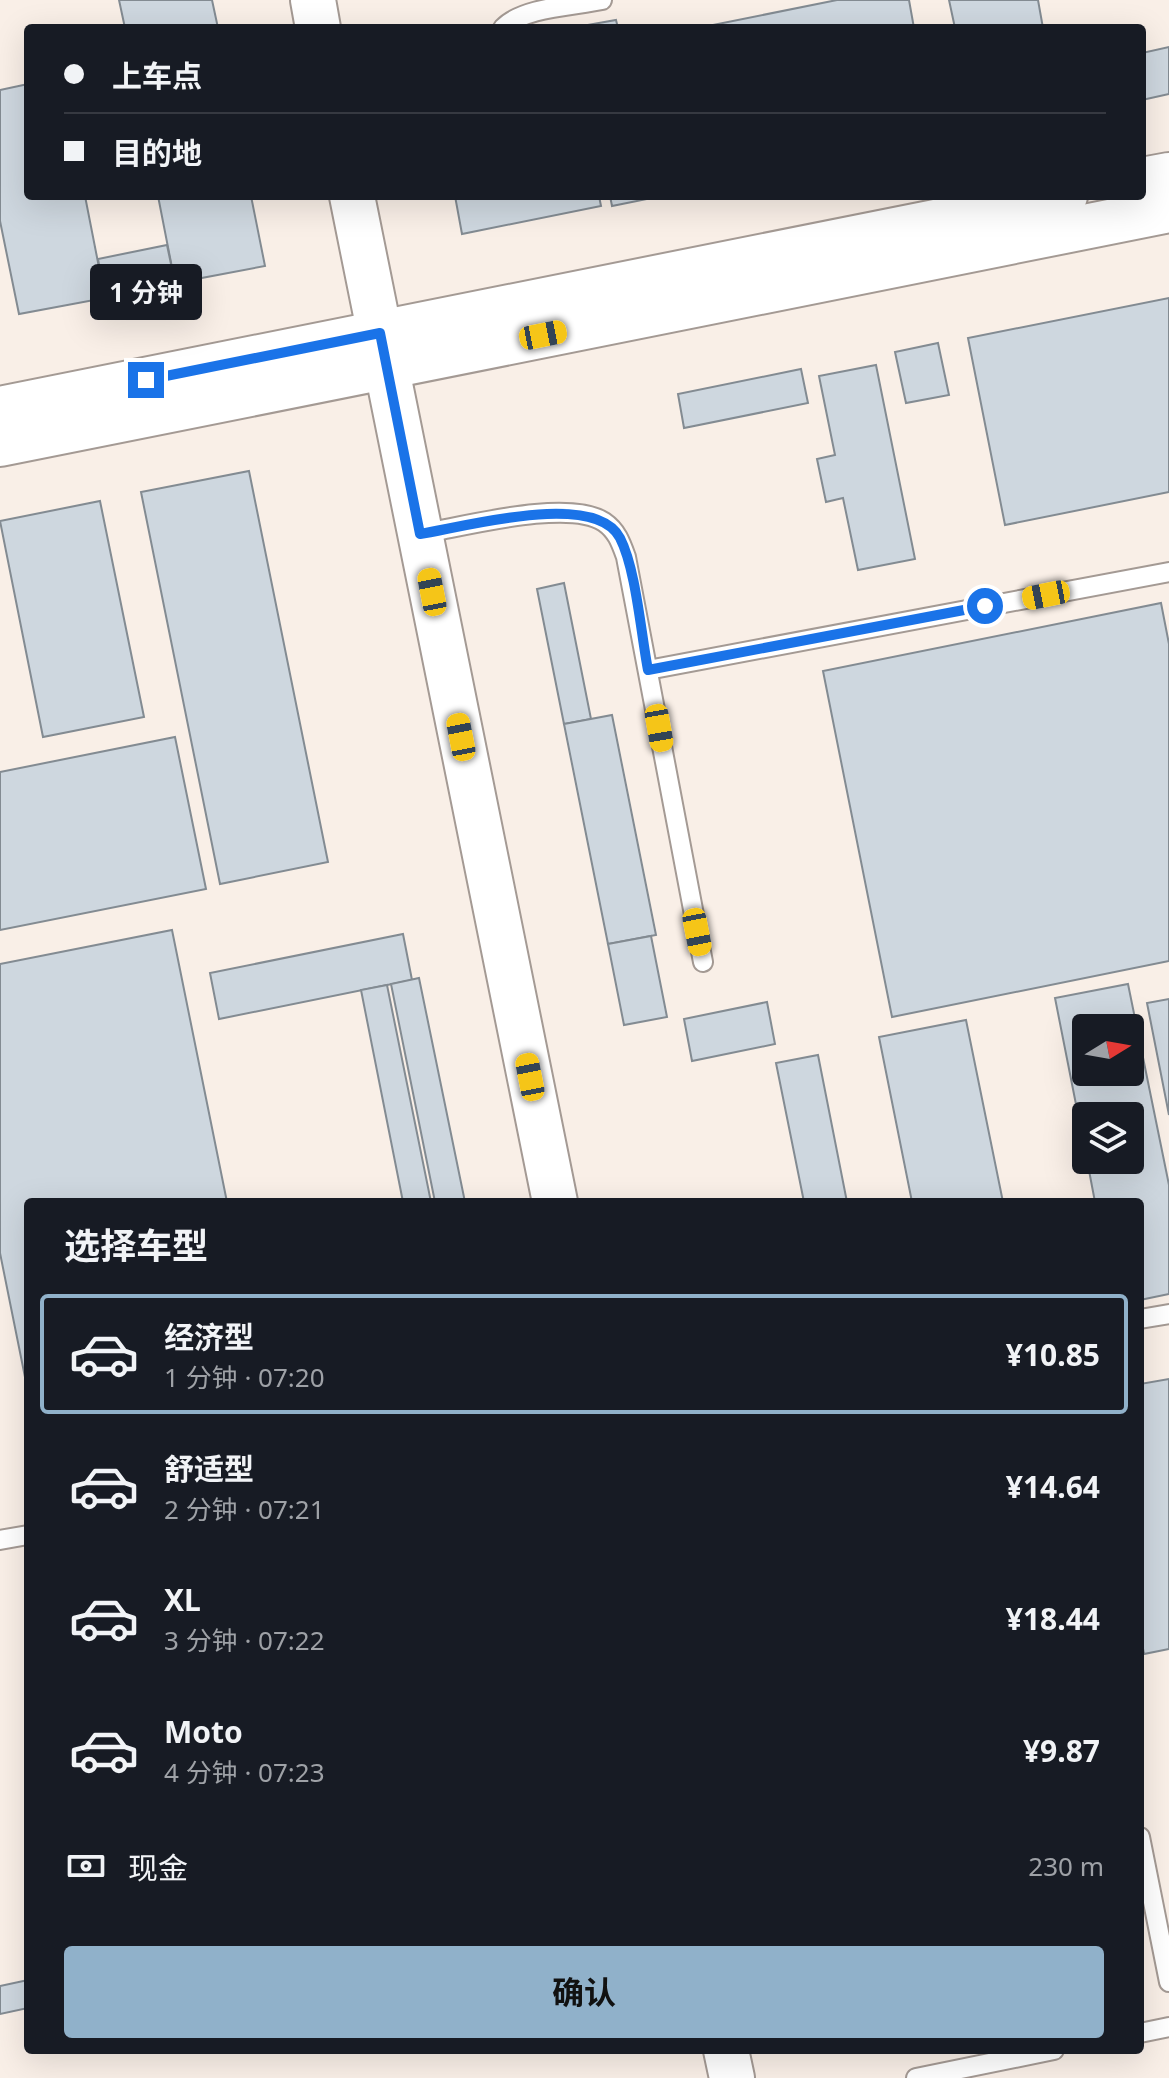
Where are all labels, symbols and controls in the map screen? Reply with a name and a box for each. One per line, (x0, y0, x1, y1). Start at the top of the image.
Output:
text: 上车点 (112, 55, 202, 96)
text: 目的地 (112, 132, 202, 173)
callout: 1 分钟 (90, 264, 202, 320)
text: 1 分钟 (109, 274, 183, 310)
car (517, 319, 569, 351)
route end (128, 362, 164, 398)
car (416, 566, 448, 618)
car (1020, 579, 1072, 611)
route start (967, 588, 1003, 624)
car (643, 702, 675, 754)
car (445, 711, 477, 763)
car (681, 906, 713, 958)
north arrow (1072, 1014, 1144, 1086)
map controls (1072, 1014, 1144, 1174)
car (514, 1051, 546, 1103)
button: layers (1072, 1102, 1144, 1174)
text: 选择车型 (64, 1221, 208, 1270)
text: 经济型 (164, 1316, 254, 1357)
icon: car (68, 1318, 140, 1390)
text: ¥10.85 (1006, 1334, 1100, 1375)
text: 1 分钟 · 07:20 (164, 1359, 325, 1395)
text: 舒适型 (164, 1448, 254, 1489)
icon: car (68, 1450, 140, 1522)
text: ¥14.64 (1006, 1466, 1100, 1507)
text: 2 分钟 · 07:21 (164, 1491, 325, 1527)
text: XL (164, 1579, 201, 1620)
icon: car (68, 1582, 140, 1654)
text: ¥18.44 (1006, 1598, 1100, 1639)
text: 3 分钟 · 07:22 (164, 1622, 325, 1658)
text: Moto (164, 1711, 243, 1752)
icon: car (68, 1714, 140, 1786)
text: ¥9.87 (1023, 1730, 1100, 1771)
text: 4 分钟 · 07:23 (164, 1754, 325, 1790)
icon: cash (64, 1844, 108, 1888)
text: 现金 (128, 1847, 188, 1888)
text: 230 m (1028, 1848, 1104, 1884)
button: 确认 (64, 1946, 1104, 2038)

